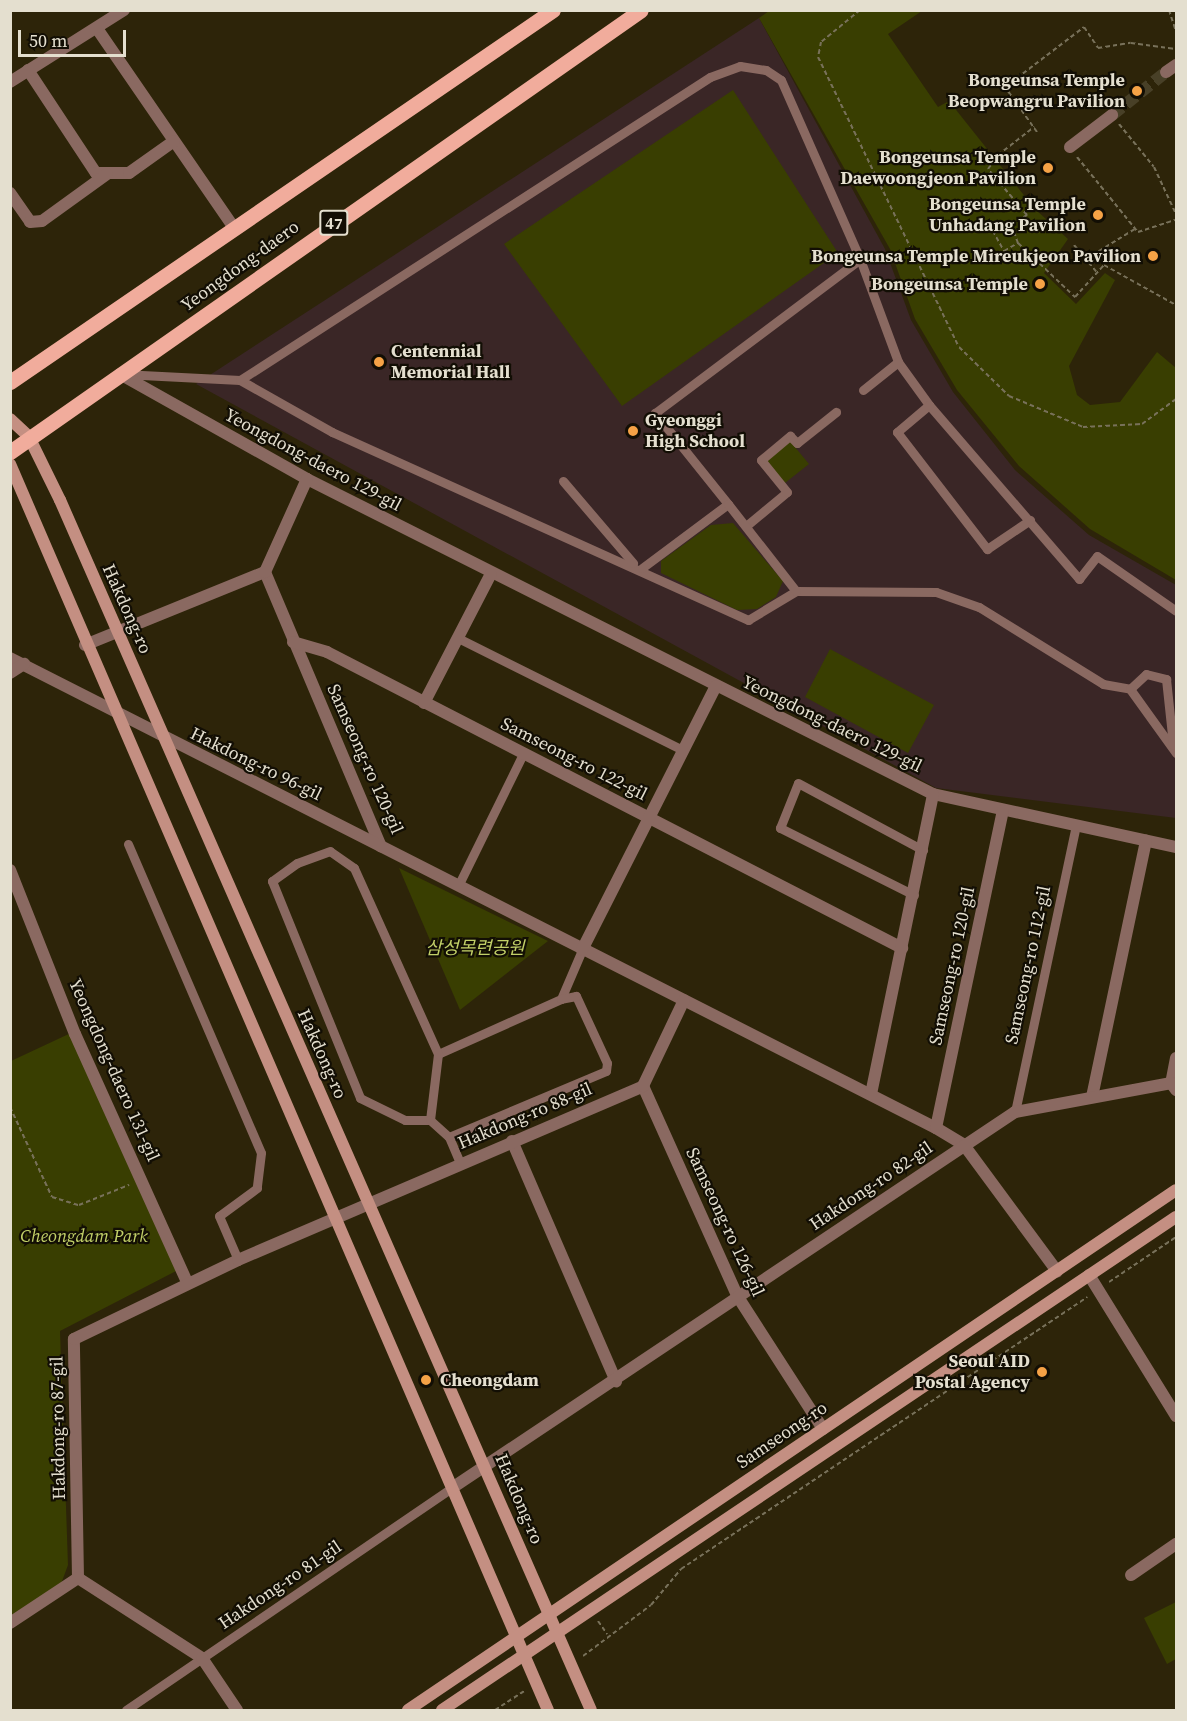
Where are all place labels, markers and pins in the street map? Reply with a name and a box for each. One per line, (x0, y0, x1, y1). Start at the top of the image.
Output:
place label: Bongeunsa Temple Beopwangru Pavilion (948, 70, 1125, 112)
marker: Bongeunsa Temple Beopwangru Pavilion (1130, 84, 1144, 98)
place label: Bongeunsa Temple Daewoongjeon Pavilion (840, 147, 1036, 190)
marker: Bongeunsa Temple Daewoongjeon Pavilion (1041, 161, 1055, 175)
place label: Bongeunsa Temple Unhadang Pavilion (929, 194, 1086, 236)
marker: Bongeunsa Temple Unhadang Pavilion (1091, 208, 1105, 222)
place label: Bongeunsa Temple Mireukjeon Pavilion (811, 245, 1141, 267)
marker: Bongeunsa Temple Mireukjeon Pavilion (1146, 249, 1160, 263)
place label: Bongeunsa Temple (871, 273, 1028, 295)
marker: Bongeunsa Temple (1033, 277, 1047, 291)
place label: Centennial Memorial Hall (391, 341, 510, 384)
marker: Centennial Memorial Hall (372, 355, 386, 369)
place label: Gyeonggi High School (645, 410, 745, 452)
marker: Gyeonggi High School (626, 424, 640, 438)
place label: Seoul AID Postal Agency (915, 1351, 1030, 1394)
marker: Seoul AID Postal Agency (1035, 1365, 1049, 1379)
place label: Cheongdam (440, 1369, 539, 1391)
marker: Cheongdam (417, 1371, 435, 1389)

